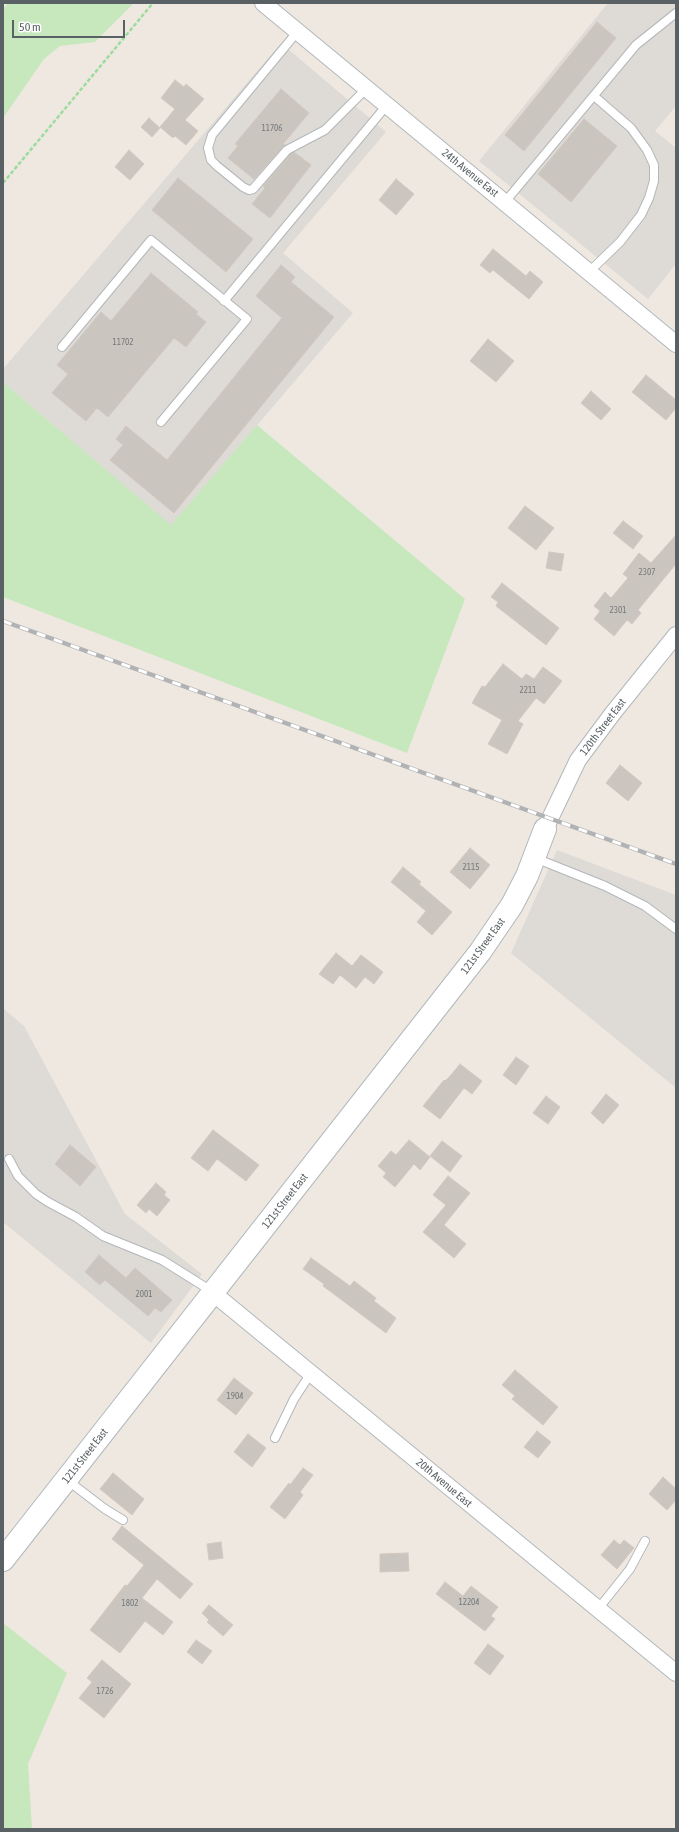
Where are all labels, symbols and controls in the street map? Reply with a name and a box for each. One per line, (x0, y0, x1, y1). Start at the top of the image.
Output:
scale bar (14, 12, 127, 38)
text: 50 m (19, 20, 41, 34)
house number: 11706 (261, 123, 283, 133)
street label: 24th Avenue East (439, 146, 501, 200)
house number: 11702 (112, 337, 134, 347)
house number: 2307 (639, 567, 655, 577)
house number: 2301 (610, 605, 626, 615)
house number: 2211 (520, 685, 536, 695)
street label: 120th Street East (577, 696, 629, 758)
house number: 2115 (463, 862, 479, 872)
street label: 121st Street East (458, 915, 508, 977)
street label: 121st Street East (259, 1171, 311, 1231)
house number: 2001 (136, 1289, 152, 1299)
house number: 1904 (227, 1391, 243, 1401)
street label: 121st Street East (59, 1426, 111, 1486)
street label: 20th Avenue East (413, 1456, 475, 1510)
house number: 12204 (458, 1597, 480, 1607)
house number: 1802 (122, 1598, 138, 1608)
house number: 1726 (97, 1686, 113, 1696)

